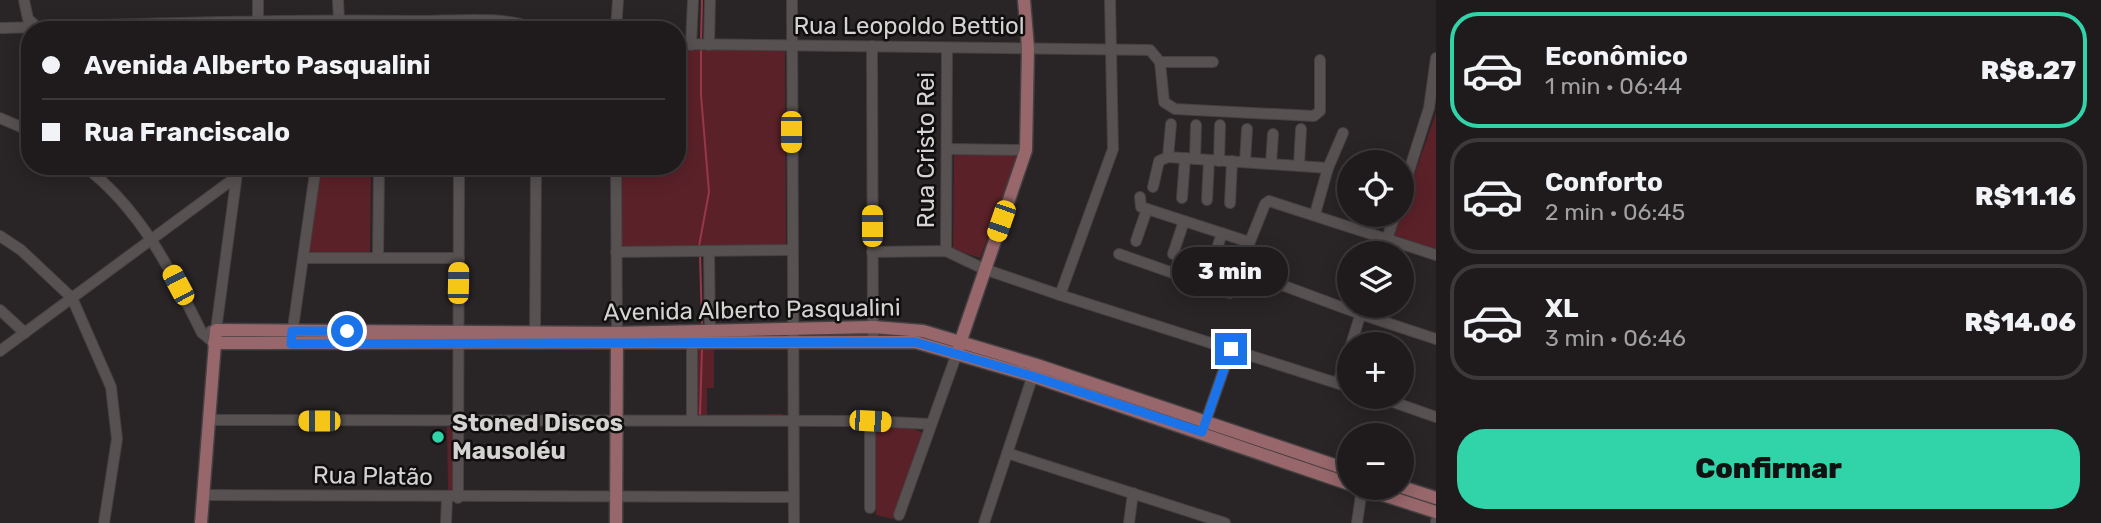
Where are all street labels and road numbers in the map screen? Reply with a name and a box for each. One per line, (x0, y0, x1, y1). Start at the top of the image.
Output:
street label: Rua Leopoldo Bettiol (793, 12, 1025, 40)
street label: Rua Cristo Rei (912, 72, 940, 228)
street label: Avenida Alberto Pasqualini (603, 293, 901, 327)
street label: Rua Platão (313, 461, 433, 491)

